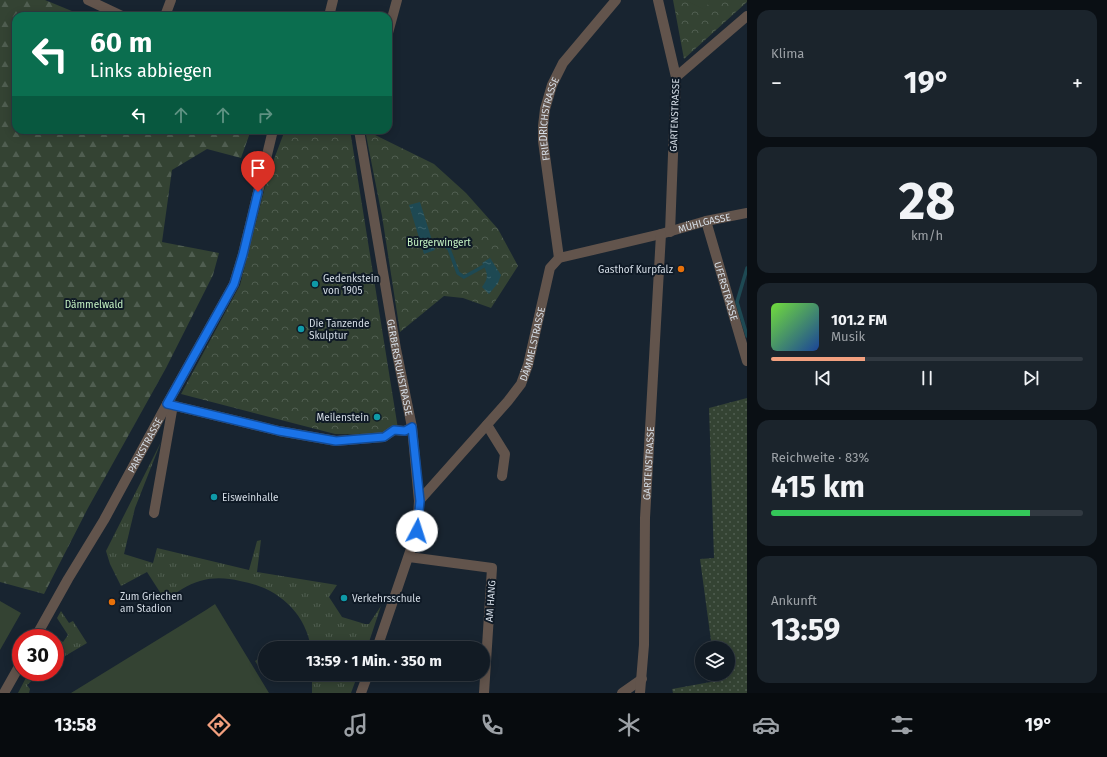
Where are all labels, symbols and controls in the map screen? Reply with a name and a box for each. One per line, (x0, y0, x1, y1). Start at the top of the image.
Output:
text: 60 m (90, 26, 152, 59)
icon: left (24, 28, 76, 80)
text: Klima (771, 46, 804, 61)
text: Links abbiegen (90, 60, 212, 82)
text: 19° (904, 65, 950, 101)
text: − (771, 70, 782, 97)
text: + (1072, 70, 1083, 97)
street label: FRIEDRICHSTRASSE (538, 75, 562, 161)
street label: GARTENSTRASSE (668, 78, 682, 152)
icon: left (128, 104, 150, 126)
icon: ahead (170, 104, 192, 126)
icon: ahead (212, 104, 234, 126)
icon: right (254, 104, 276, 126)
pin (241, 151, 275, 192)
icon: arrive (247, 157, 269, 179)
text: 28 (898, 170, 956, 233)
street label: MÜHLGASSE (677, 211, 732, 236)
text: km/h (911, 228, 943, 243)
park label: Bürgerwingert (407, 237, 471, 249)
street label: UFERSTRASSE (711, 260, 740, 322)
place label: Gasthof Kurpfalz (598, 264, 674, 276)
marker: Gasthof Kurpfalz (676, 264, 686, 274)
place label: Gedenkstein von 1905 (323, 273, 379, 297)
marker: Gedenkstein von 1905 (310, 279, 320, 289)
park label: Dämmelwald (65, 299, 123, 311)
street label: DÄMMELSTRASSE (518, 306, 548, 383)
text: 101.2 FM (831, 311, 887, 329)
place label: Die Tanzende Skulptur (309, 318, 369, 342)
street label: GERBERSRUHSTRASSE (384, 318, 415, 417)
marker: Die Tanzende Skulptur (296, 324, 306, 334)
text: Musik (831, 329, 865, 344)
icon: previous (812, 367, 834, 389)
icon: pause (916, 367, 938, 389)
icon: next (1020, 367, 1042, 389)
place label: Meilenstein (317, 412, 369, 424)
marker: Meilenstein (372, 412, 382, 422)
street label: PARKSTRASSE (126, 416, 165, 475)
street label: GARTENSTRASSE (641, 426, 657, 500)
text: Reichweite · 83% (771, 450, 869, 465)
text: 415 km (771, 469, 865, 505)
marker: Eisweinhalle (209, 492, 219, 502)
place label: Eisweinhalle (222, 492, 279, 504)
position arrow (396, 510, 438, 552)
street label: AM HANG (484, 580, 498, 622)
place label: Zum Griechen am Stadion (120, 591, 182, 615)
marker: Verkehrsschule (339, 593, 349, 603)
place label: Verkehrsschule (352, 593, 421, 605)
text: Ankunft (771, 593, 817, 608)
marker: Zum Griechen am Stadion (107, 597, 117, 607)
text: 13:59 (771, 612, 840, 648)
speed limit sign: 30 (12, 629, 64, 681)
map controls (695, 641, 735, 681)
button: layers (695, 641, 735, 681)
text: 13:59 · 1 Min. · 350 m (306, 652, 442, 670)
icon: directions (205, 711, 233, 739)
icon: music (342, 711, 370, 739)
icon: phone (478, 711, 506, 739)
icon: climate (615, 711, 643, 739)
icon: car (752, 711, 780, 739)
icon: filters (888, 711, 916, 739)
text: 13:58 (54, 714, 97, 736)
text: 19° (1025, 714, 1053, 736)

